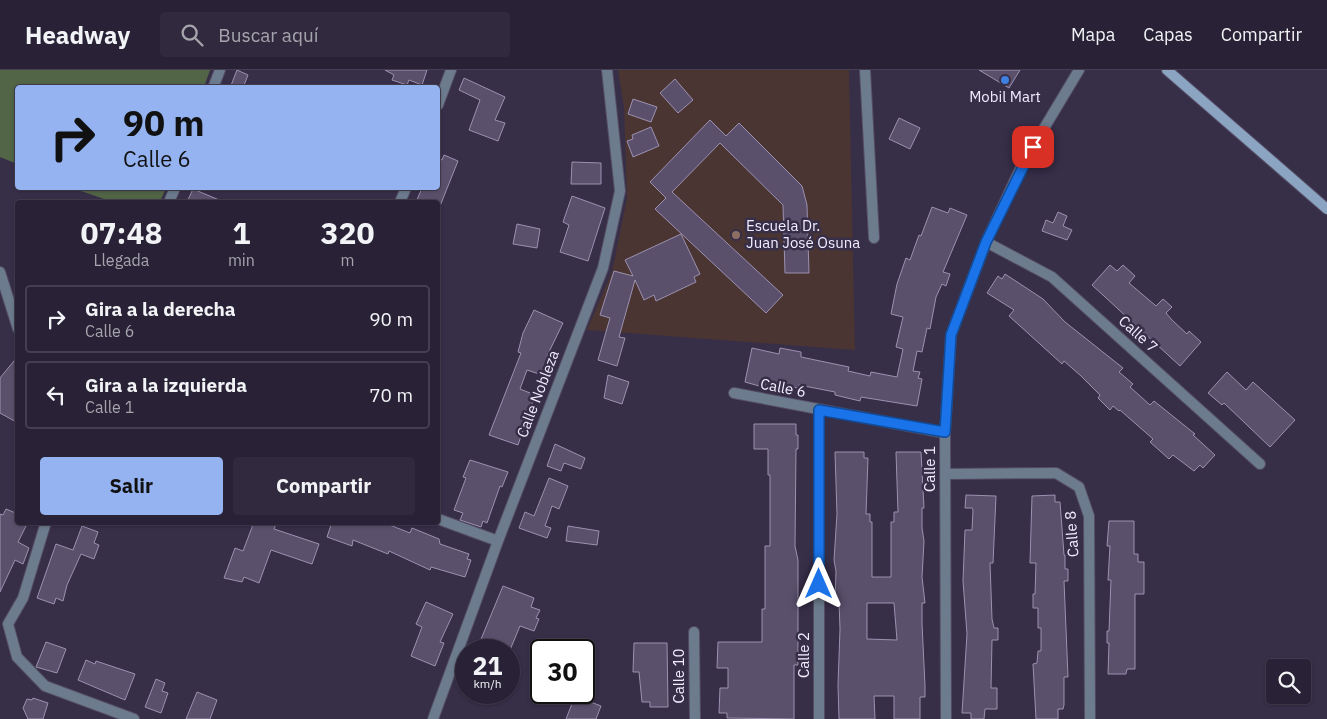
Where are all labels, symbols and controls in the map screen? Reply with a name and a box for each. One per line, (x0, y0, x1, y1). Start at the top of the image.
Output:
search box (160, 12, 510, 57)
text: Headway (25, 19, 130, 51)
icon: search (178, 21, 206, 49)
text: Buscar aquí (218, 23, 319, 47)
text: Mapa (1071, 23, 1115, 46)
text: Capas (1143, 23, 1193, 46)
text: Compartir (1221, 23, 1302, 46)
marker: Mobil Mart (999, 74, 1011, 86)
place label: Mobil Mart (969, 87, 1041, 106)
text: 90 m (123, 100, 205, 146)
icon: right (40, 105, 105, 170)
pin (1012, 126, 1054, 168)
icon: arrive (1019, 133, 1047, 161)
text: Calle 6 (123, 144, 191, 173)
text: 07:48 (81, 213, 162, 252)
text: 1 (232, 213, 250, 252)
text: 320 (320, 213, 374, 252)
place label: Escuela Dr. Juan José Osuna (746, 216, 860, 252)
marker: Escuela Dr. Juan José Osuna (730, 229, 742, 241)
text: Llegada (93, 250, 149, 270)
text: min (228, 250, 255, 270)
text: m (340, 250, 354, 270)
text: Gira a la derecha (85, 297, 236, 321)
icon: right (42, 305, 70, 333)
text: 90 m (369, 307, 413, 331)
street label: Calle 7 (1115, 311, 1162, 356)
text: Calle 6 (85, 321, 134, 341)
street label: Calle Nobleza (512, 347, 563, 440)
text: Gira a la izquierda (85, 373, 247, 397)
street label: Calle 6 (759, 374, 808, 401)
icon: left (42, 381, 70, 409)
text: 70 m (369, 383, 413, 407)
text: Calle 1 (85, 397, 134, 417)
street label: Calle 1 (920, 446, 939, 492)
button: Salir (40, 457, 223, 515)
button: Compartir (233, 457, 415, 515)
street label: Calle 8 (1060, 510, 1083, 558)
position arrow (792, 557, 844, 609)
street label: Calle 2 (794, 632, 813, 678)
speed limit sign: 30 (530, 639, 595, 704)
street label: Calle 10 (669, 648, 688, 704)
text: 21 (472, 649, 503, 682)
map controls (1266, 659, 1311, 704)
button: search (1266, 659, 1311, 704)
text: km/h (473, 676, 502, 691)

